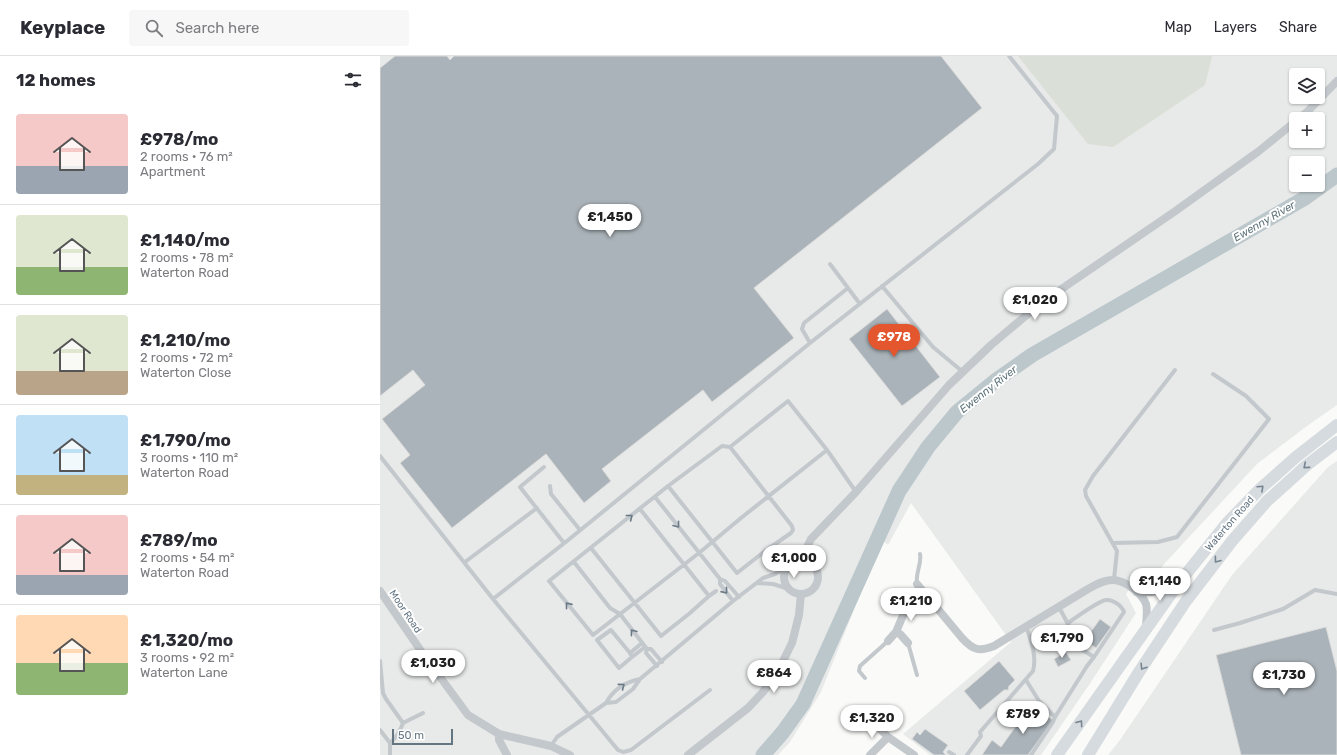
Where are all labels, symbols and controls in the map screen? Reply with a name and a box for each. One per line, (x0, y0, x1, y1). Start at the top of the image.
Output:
search box (129, 10, 409, 46)
text: Keyplace (20, 16, 105, 39)
icon: search (143, 17, 165, 39)
text: Search here (175, 19, 260, 37)
text: Map (1165, 19, 1192, 36)
text: Layers (1214, 19, 1257, 36)
text: Share (1279, 19, 1317, 36)
map controls (1289, 68, 1325, 192)
button: layers (1289, 68, 1325, 104)
icon: filters (342, 69, 364, 91)
text: 12 homes (16, 70, 96, 90)
button: + (1289, 112, 1325, 148)
text: £978/mo (140, 129, 219, 149)
icon: home (48, 130, 96, 178)
text: 2 rooms · 76 m² (140, 149, 233, 164)
button: − (1289, 156, 1325, 192)
text: Apartment (140, 164, 205, 179)
water label: Ewenny River (1231, 198, 1298, 244)
pin: £1,450 (577, 204, 643, 238)
text: £1,450 (587, 209, 633, 224)
text: £1,140/mo (140, 230, 230, 250)
icon: home (48, 231, 96, 279)
text: 2 rooms · 78 m² (140, 250, 234, 265)
text: Waterton Road (140, 265, 229, 280)
pin: £1,020 (1002, 287, 1068, 321)
text: £1,020 (1012, 292, 1058, 307)
pin: £978 (870, 324, 918, 358)
text: £978 (877, 329, 911, 344)
text: £1,210/mo (140, 330, 230, 350)
icon: home (48, 331, 96, 379)
text: 2 rooms · 72 m² (140, 350, 233, 365)
water label: Ewenny River (957, 362, 1020, 416)
text: Waterton Close (140, 365, 231, 380)
text: £1,790/mo (140, 430, 231, 450)
icon: home (48, 431, 96, 479)
text: 3 rooms · 110 m² (140, 450, 238, 465)
one-way arrow (1303, 461, 1311, 468)
text: Waterton Road (140, 465, 229, 480)
one-way arrow (1256, 485, 1264, 493)
street label: Waterton Road (1203, 494, 1257, 553)
one-way arrow (625, 515, 632, 522)
one-way arrow (672, 521, 679, 528)
text: £789/mo (140, 530, 218, 550)
icon: home (48, 531, 96, 579)
pin: £1,000 (761, 545, 827, 579)
text: 2 rooms · 54 m² (140, 550, 234, 565)
text: £1,000 (771, 550, 817, 565)
one-way arrow (1214, 556, 1222, 563)
text: Waterton Road (140, 565, 229, 580)
pin: £1,140 (1127, 568, 1193, 602)
text: £1,140 (1139, 573, 1181, 588)
one-way arrow (720, 586, 727, 593)
street label: Moor Road (386, 588, 424, 635)
pin: £1,210 (878, 588, 944, 622)
text: £1,210 (889, 593, 933, 608)
one-way arrow (566, 603, 573, 610)
pin: £1,790 (1029, 625, 1095, 659)
one-way arrow (631, 629, 638, 636)
text: £1,320/mo (140, 630, 233, 650)
text: £1,790 (1040, 630, 1084, 645)
icon: home (48, 631, 96, 679)
text: 3 rooms · 92 m² (140, 650, 234, 665)
pin: £1,030 (400, 650, 466, 684)
text: £1,030 (410, 655, 456, 670)
pin: £864 (750, 660, 798, 694)
one-way arrow (1140, 662, 1147, 669)
pin: £1,730 (1251, 662, 1317, 696)
text: Waterton Lane (140, 665, 228, 680)
text: £864 (756, 665, 792, 680)
text: £1,730 (1262, 667, 1306, 682)
one-way arrow (618, 684, 625, 691)
pin: £789 (999, 701, 1047, 735)
pin: £1,320 (839, 705, 905, 739)
text: £789 (1006, 706, 1040, 721)
text: £1,320 (849, 710, 895, 725)
one-way arrow (1075, 721, 1082, 728)
scale bar (392, 727, 453, 746)
text: 50 m (398, 729, 424, 742)

